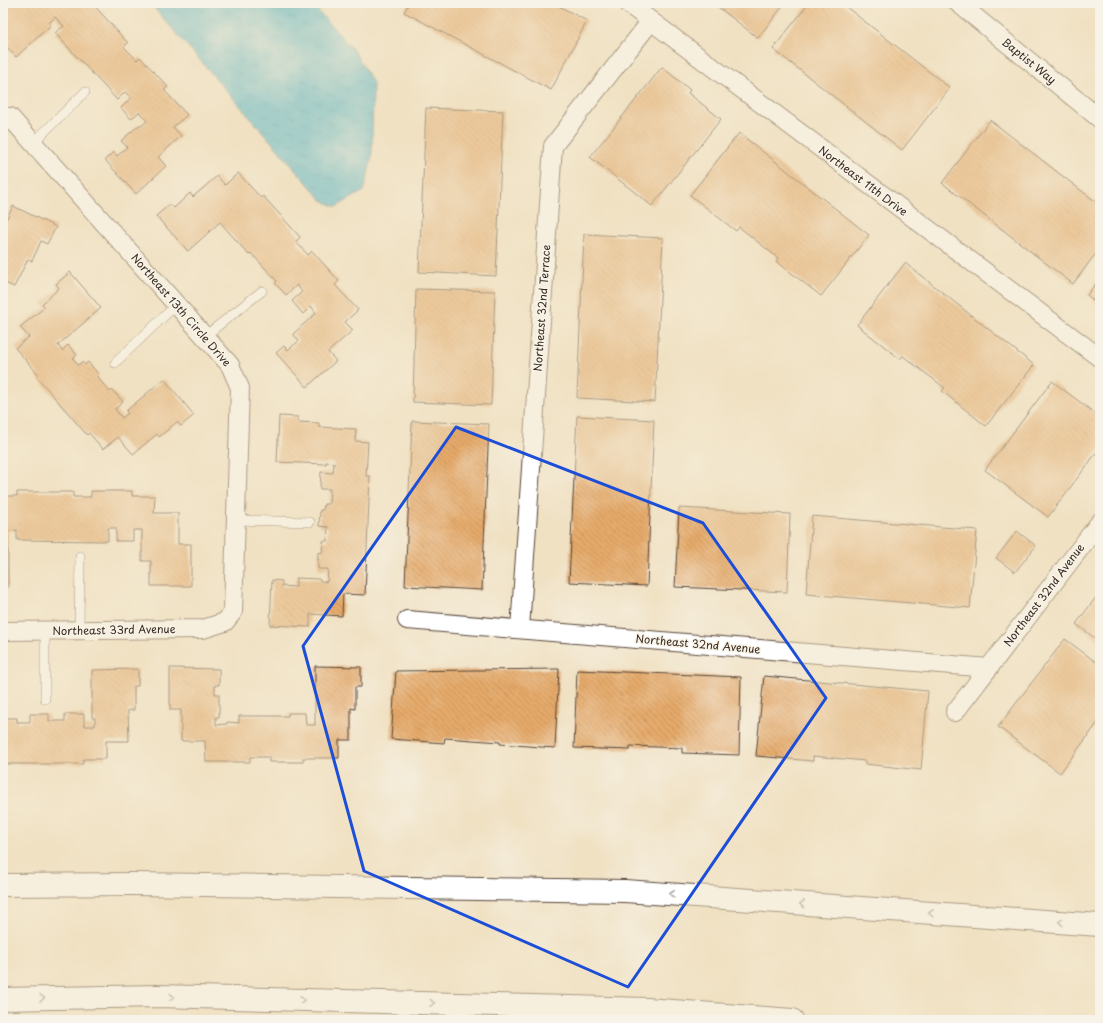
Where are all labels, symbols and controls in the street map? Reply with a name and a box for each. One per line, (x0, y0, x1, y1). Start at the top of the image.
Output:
street label: Baptist Way (999, 33, 1060, 88)
street label: Northeast 11th Drive (815, 141, 911, 220)
street label: Northeast 32nd Terrace (529, 244, 554, 372)
street label: Northeast 13th Circle Drive (127, 249, 235, 370)
street label: Northeast 32nd Avenue (999, 540, 1088, 650)
street label: Northeast 33rd Avenue (52, 620, 176, 639)
street label: Northeast 32nd Avenue (635, 630, 761, 657)
one-way arrow (669, 890, 675, 899)
one-way arrow (799, 899, 805, 908)
one-way arrow (928, 908, 934, 917)
one-way arrow (1058, 917, 1064, 926)
one-way arrow (169, 992, 175, 1001)
one-way arrow (39, 994, 45, 1002)
one-way arrow (299, 996, 305, 1004)
one-way arrow (429, 999, 435, 1007)

